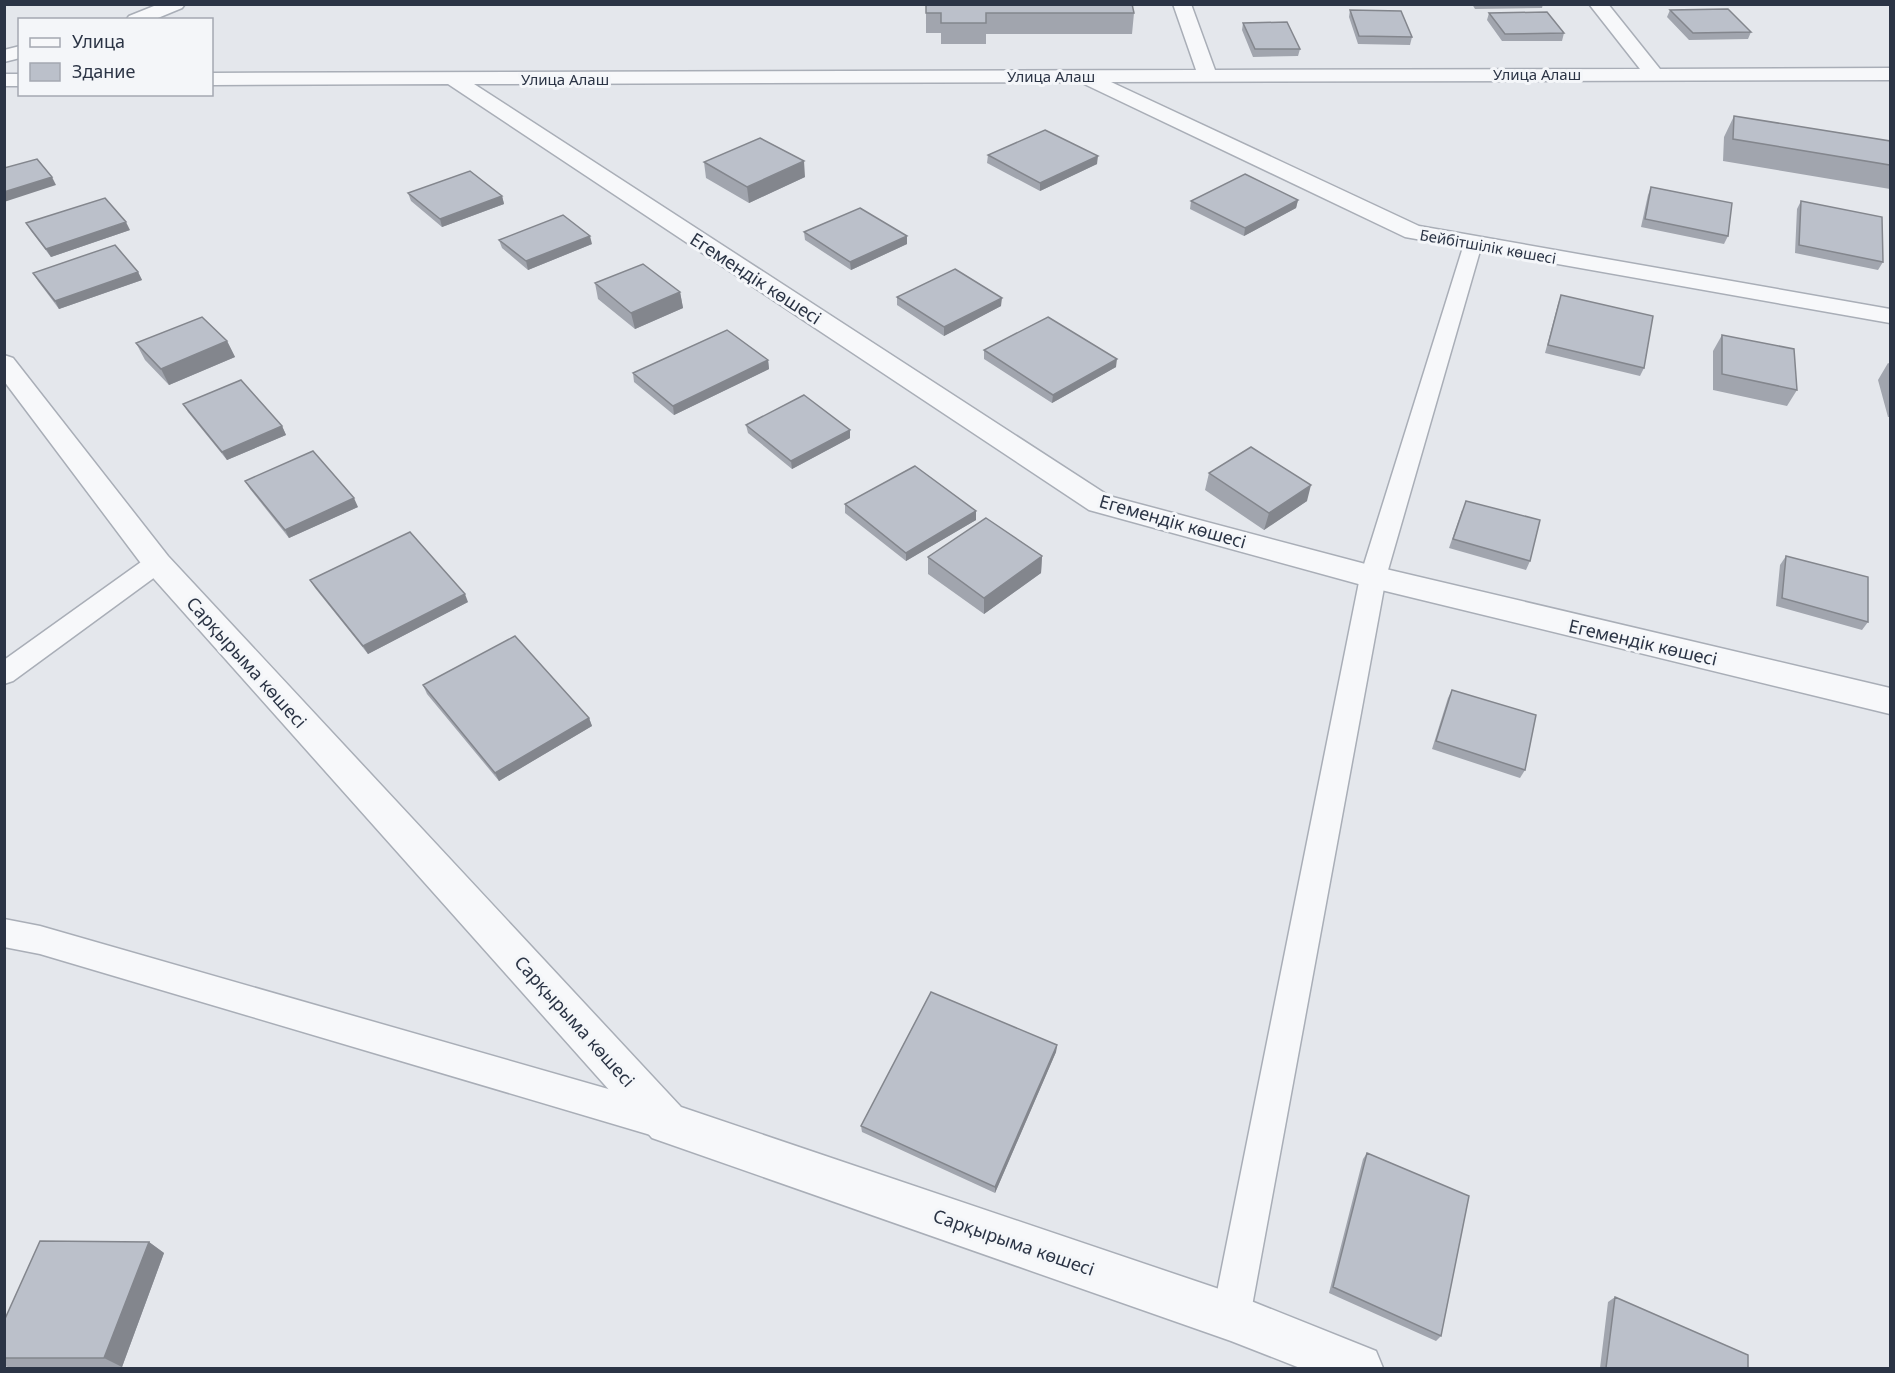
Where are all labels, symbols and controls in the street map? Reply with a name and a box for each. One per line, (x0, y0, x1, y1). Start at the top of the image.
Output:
legend (18, 18, 213, 96)
text: Улица (72, 29, 125, 53)
text: Здание (72, 59, 136, 83)
street label: Улица Алаш (1493, 64, 1581, 84)
street label: Улица Алаш (1007, 66, 1095, 86)
street label: Улица Алаш (521, 69, 609, 89)
street label: Бейбітшілік көшесі (1418, 224, 1558, 268)
street label: Егемендік көшесі (686, 227, 826, 329)
street label: Егемендік көшесі (1097, 489, 1249, 553)
street label: Сарқырыма көшесі (182, 591, 312, 733)
street label: Егемендік көшесі (1566, 613, 1720, 671)
street label: Сарқырыма көшесі (510, 950, 640, 1092)
street label: Сарқырыма көшесі (930, 1203, 1098, 1281)

